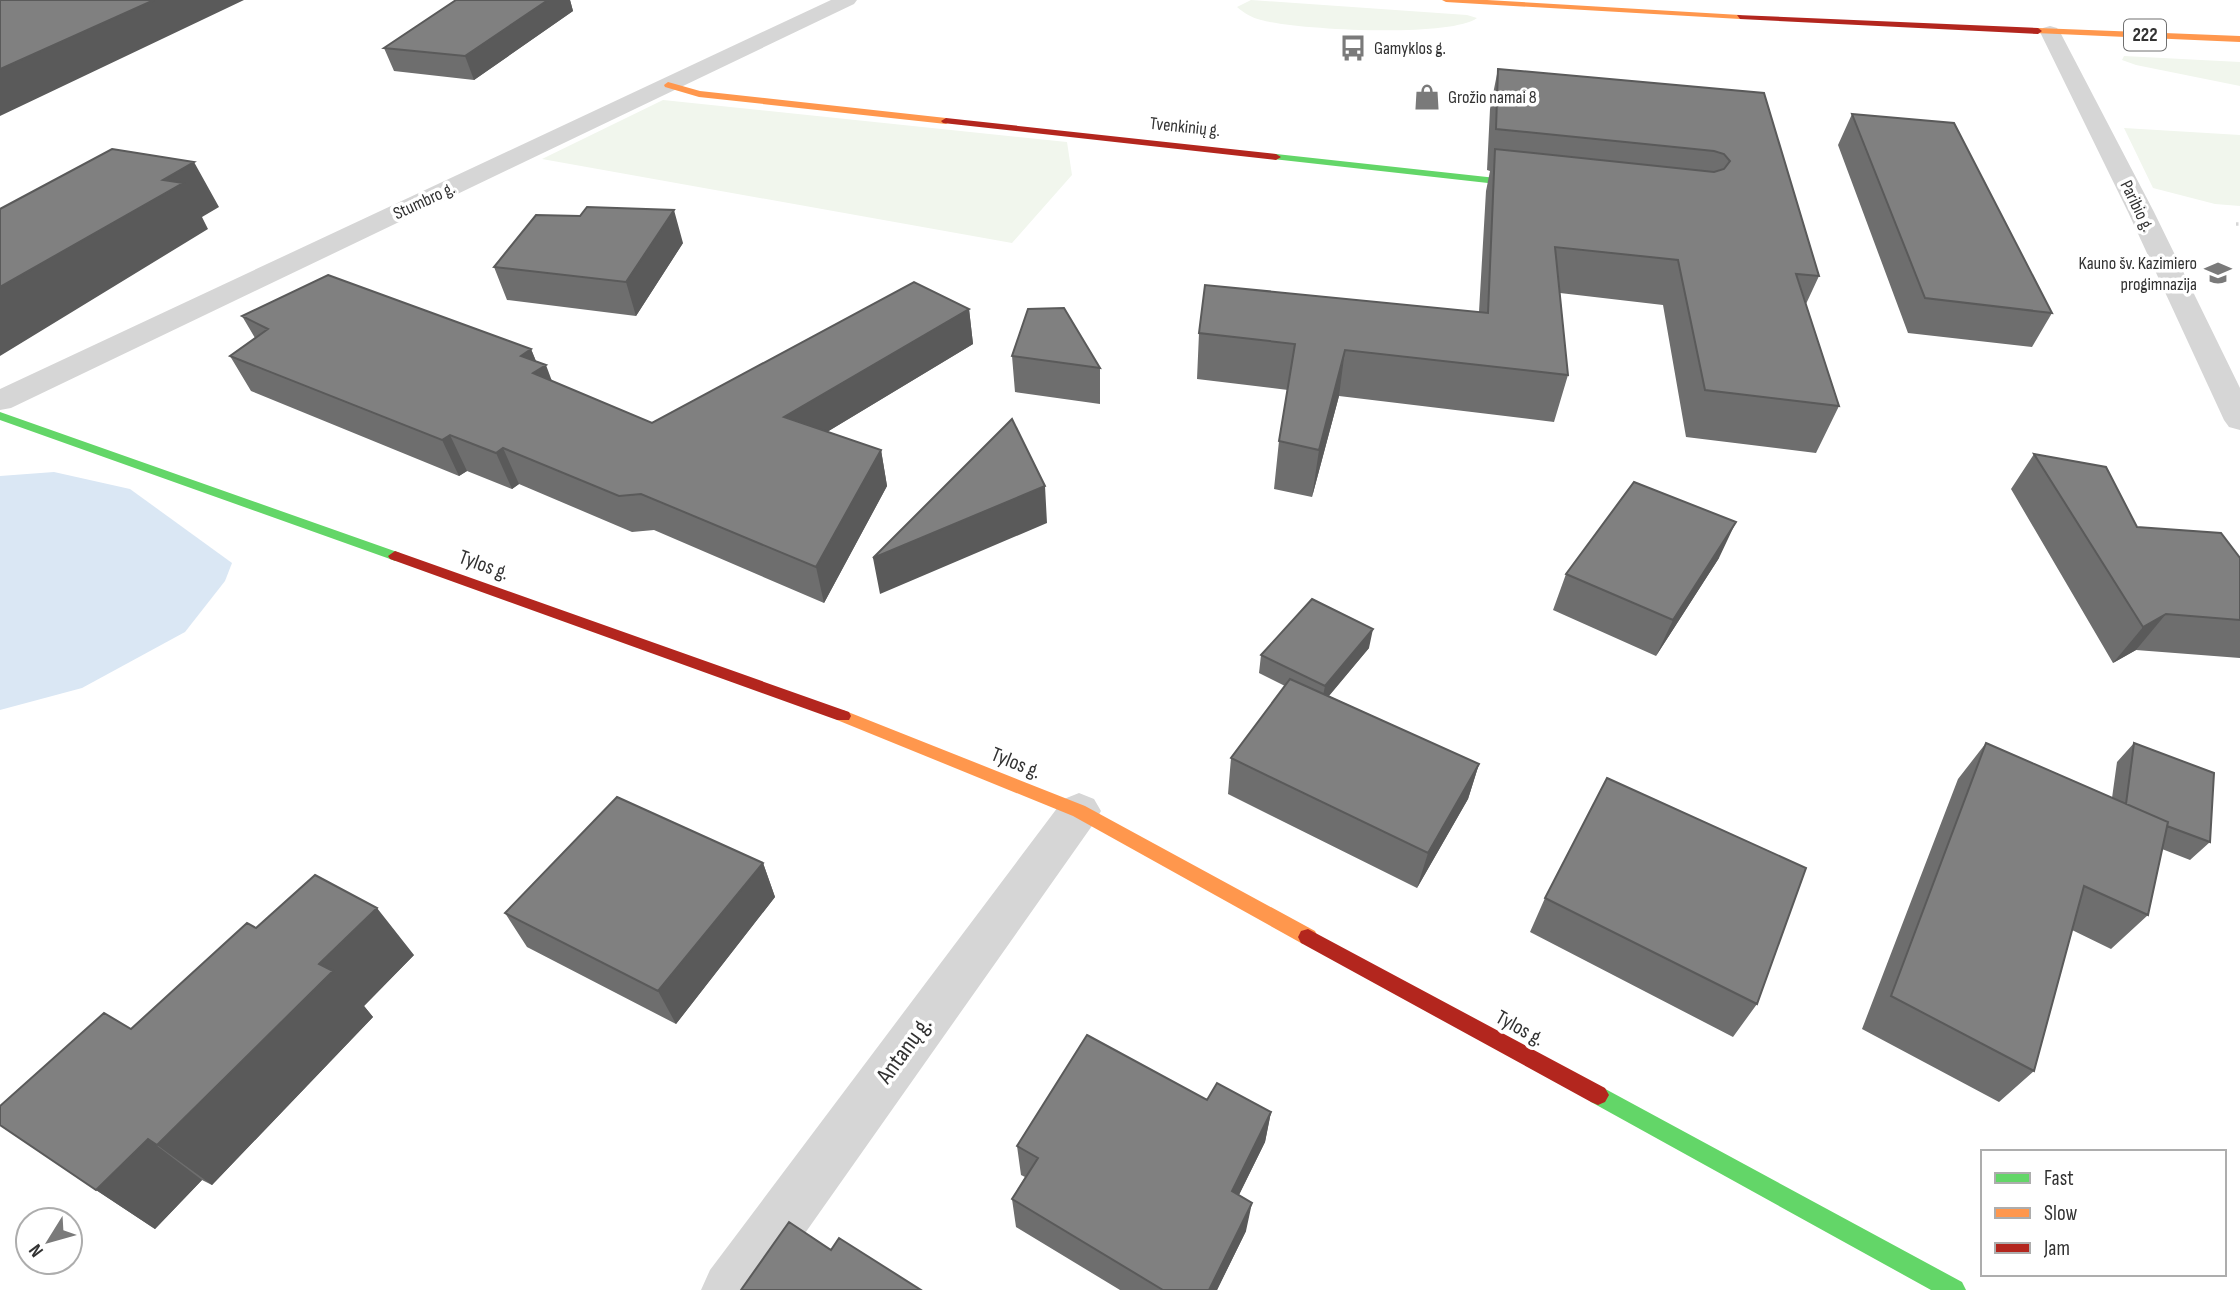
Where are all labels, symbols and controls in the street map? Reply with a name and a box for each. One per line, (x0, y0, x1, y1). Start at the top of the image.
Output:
road number: 222 (2124, 20, 2166, 50)
bus stop icon: Gamyklos g. (1338, 33, 1368, 63)
place label: Gamyklos g. (1374, 38, 1446, 59)
shop icon: Grožio namai 8 (1412, 82, 1442, 112)
place label: Grožio namai 8 (1448, 87, 1537, 108)
street label: Tvenkinių g. (1149, 113, 1221, 141)
street label: Paribio g. (2116, 177, 2158, 235)
street label: Stumbro g. (390, 178, 458, 224)
place label: Kauno šv. Kazimiero progimnazija (2079, 253, 2197, 295)
school or university icon: Kauno šv. Kazimiero progimnazija (2203, 258, 2233, 288)
street label: Tylos g. (455, 544, 513, 586)
street label: Tylos g. (987, 742, 1045, 784)
street label: Tylos g. (1491, 1005, 1549, 1051)
street label: Antanų g. (869, 1011, 938, 1090)
legend (1981, 1150, 2226, 1276)
text: Fast (2044, 1166, 2074, 1191)
text: Slow (2044, 1201, 2078, 1226)
north arrow (14, 1206, 84, 1276)
text: Jam (2043, 1236, 2070, 1261)
text: N (24, 1239, 49, 1261)

